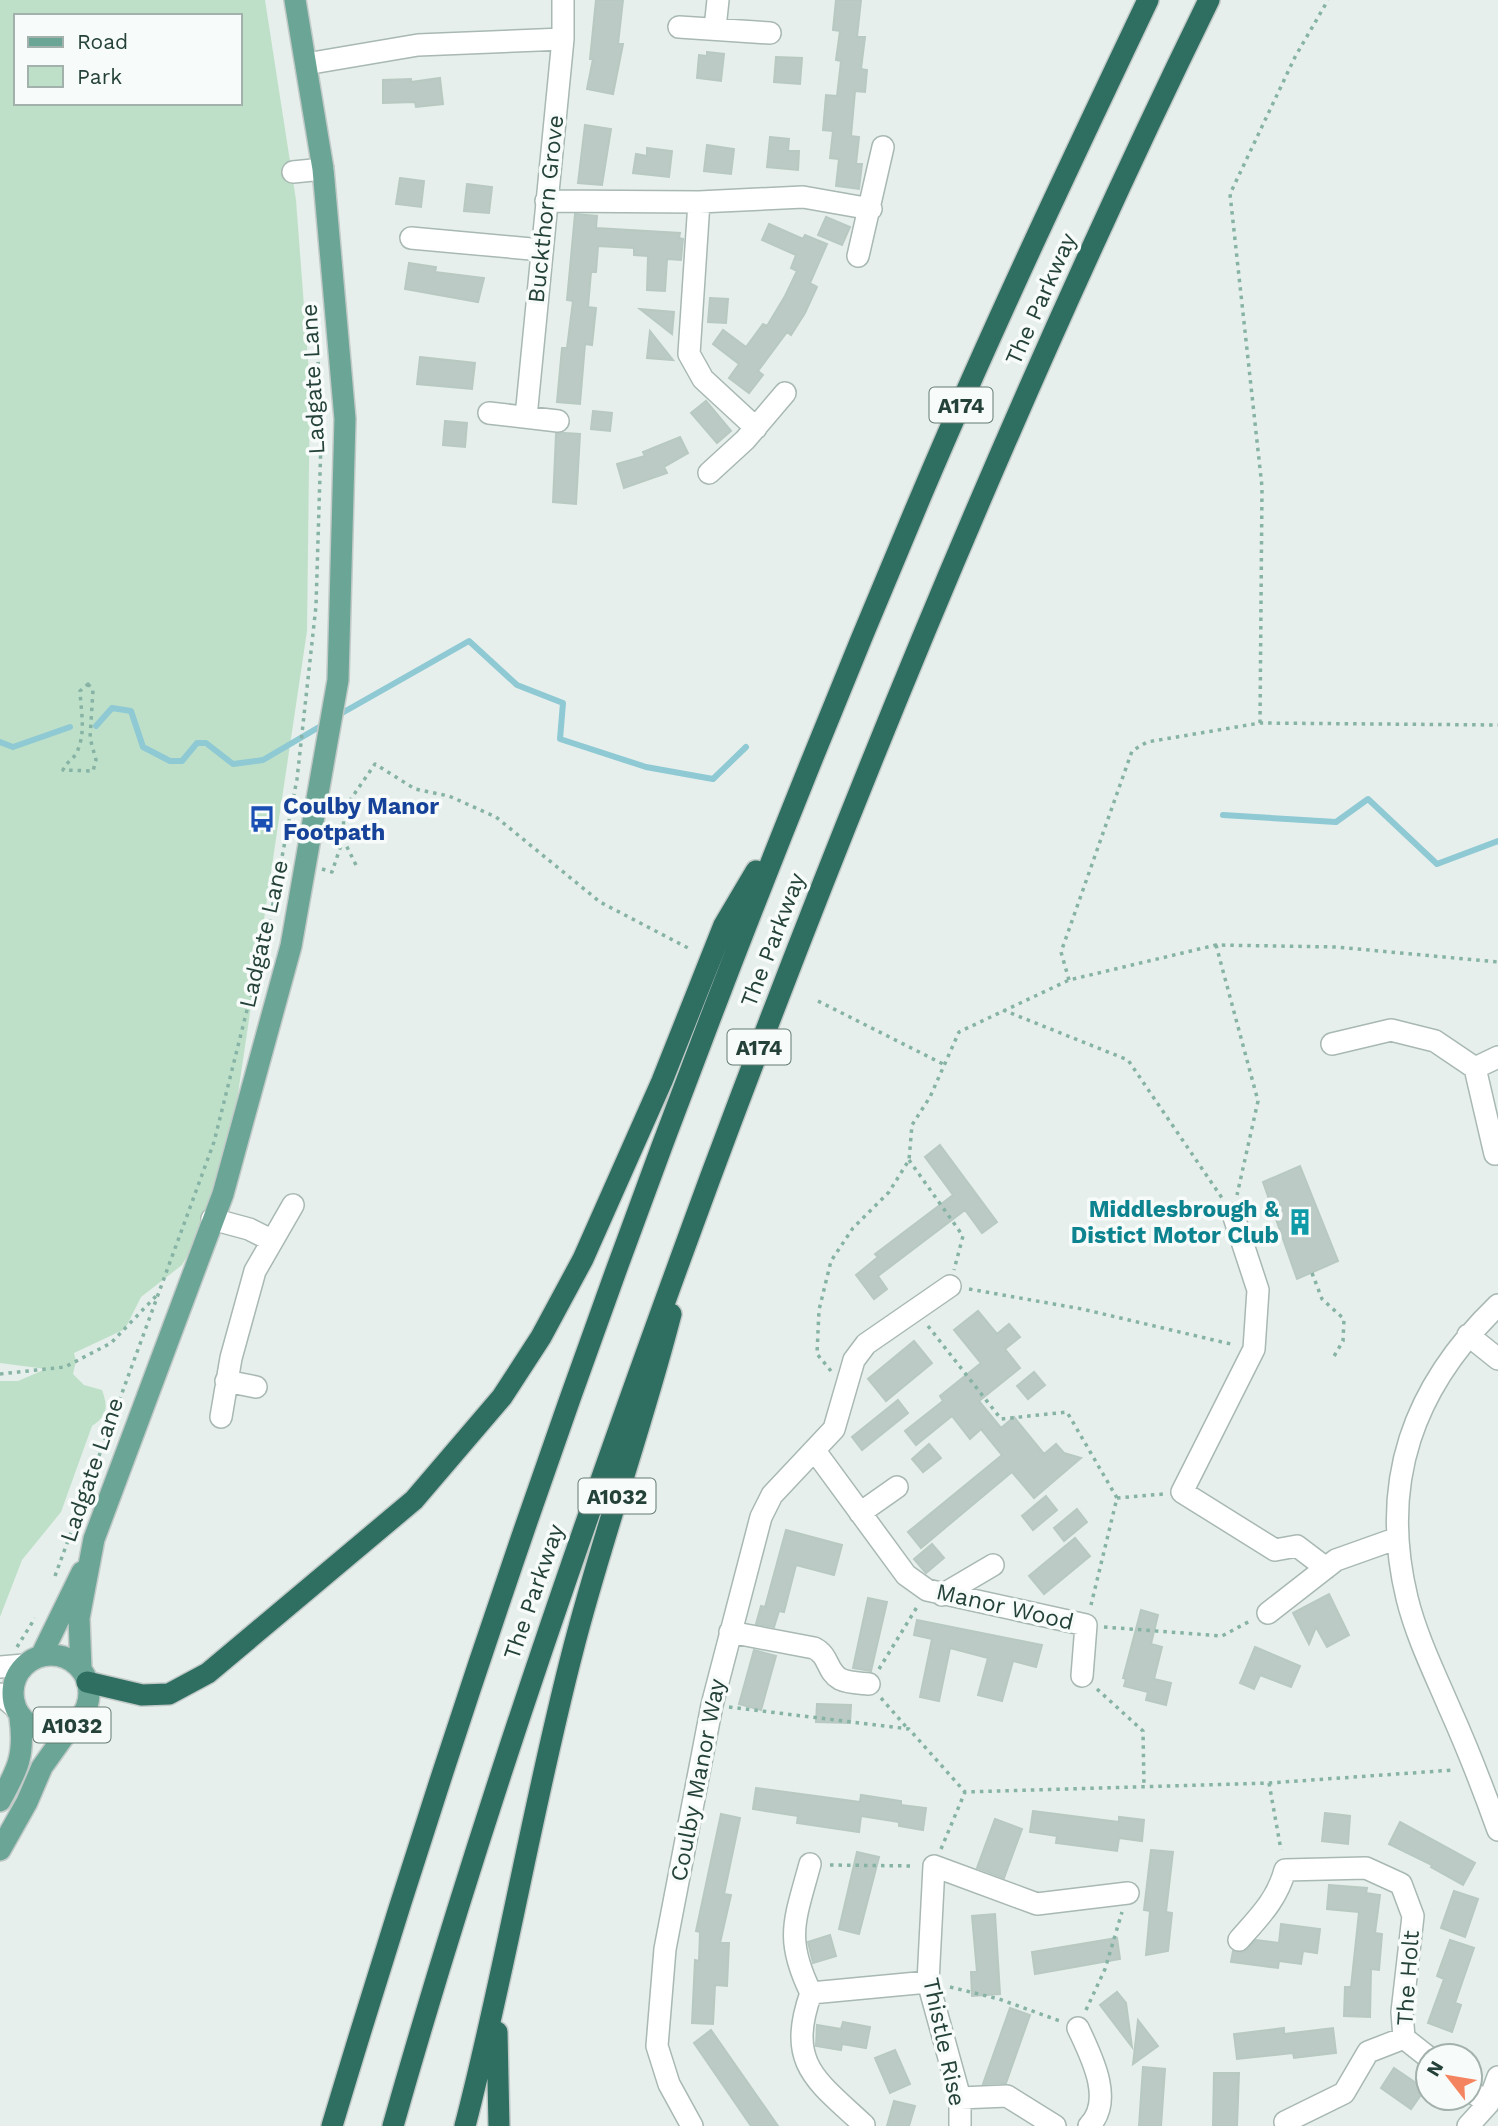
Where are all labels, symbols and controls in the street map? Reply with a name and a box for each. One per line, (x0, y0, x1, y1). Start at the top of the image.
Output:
legend (14, 14, 242, 105)
text: Road (77, 29, 128, 54)
text: Park (77, 64, 122, 89)
street label: Buckthorn Grove (523, 114, 569, 304)
street label: The Parkway (1000, 229, 1082, 369)
street label: Ladgate Lane (296, 303, 330, 455)
road number: A174 (930, 388, 992, 422)
place label: Coulby Manor Footpath (283, 793, 439, 846)
bus stop icon: Coulby Manor Footpath (247, 804, 277, 834)
street label: Ladgate Lane (234, 857, 294, 1011)
street label: The Parkway (735, 869, 811, 1011)
road number: A174 (728, 1030, 790, 1064)
place label: Middlesbrough & Distict Motor Club (1071, 1196, 1279, 1249)
building icon: Middlesbrough & Distict Motor Club (1285, 1207, 1315, 1237)
street label: Ladgate Lane (55, 1394, 129, 1546)
road number: A1032 (578, 1478, 656, 1514)
street label: The Parkway (498, 1521, 570, 1663)
street label: Manor Wood (934, 1578, 1076, 1636)
street label: Coulby Manor Way (665, 1676, 731, 1884)
road number: A1032 (34, 1708, 110, 1742)
street label: The Holt (1391, 1929, 1425, 2027)
street label: Thistle Rise (917, 1975, 971, 2109)
north arrow (1414, 2042, 1484, 2112)
text: N (1421, 2057, 1448, 2080)

